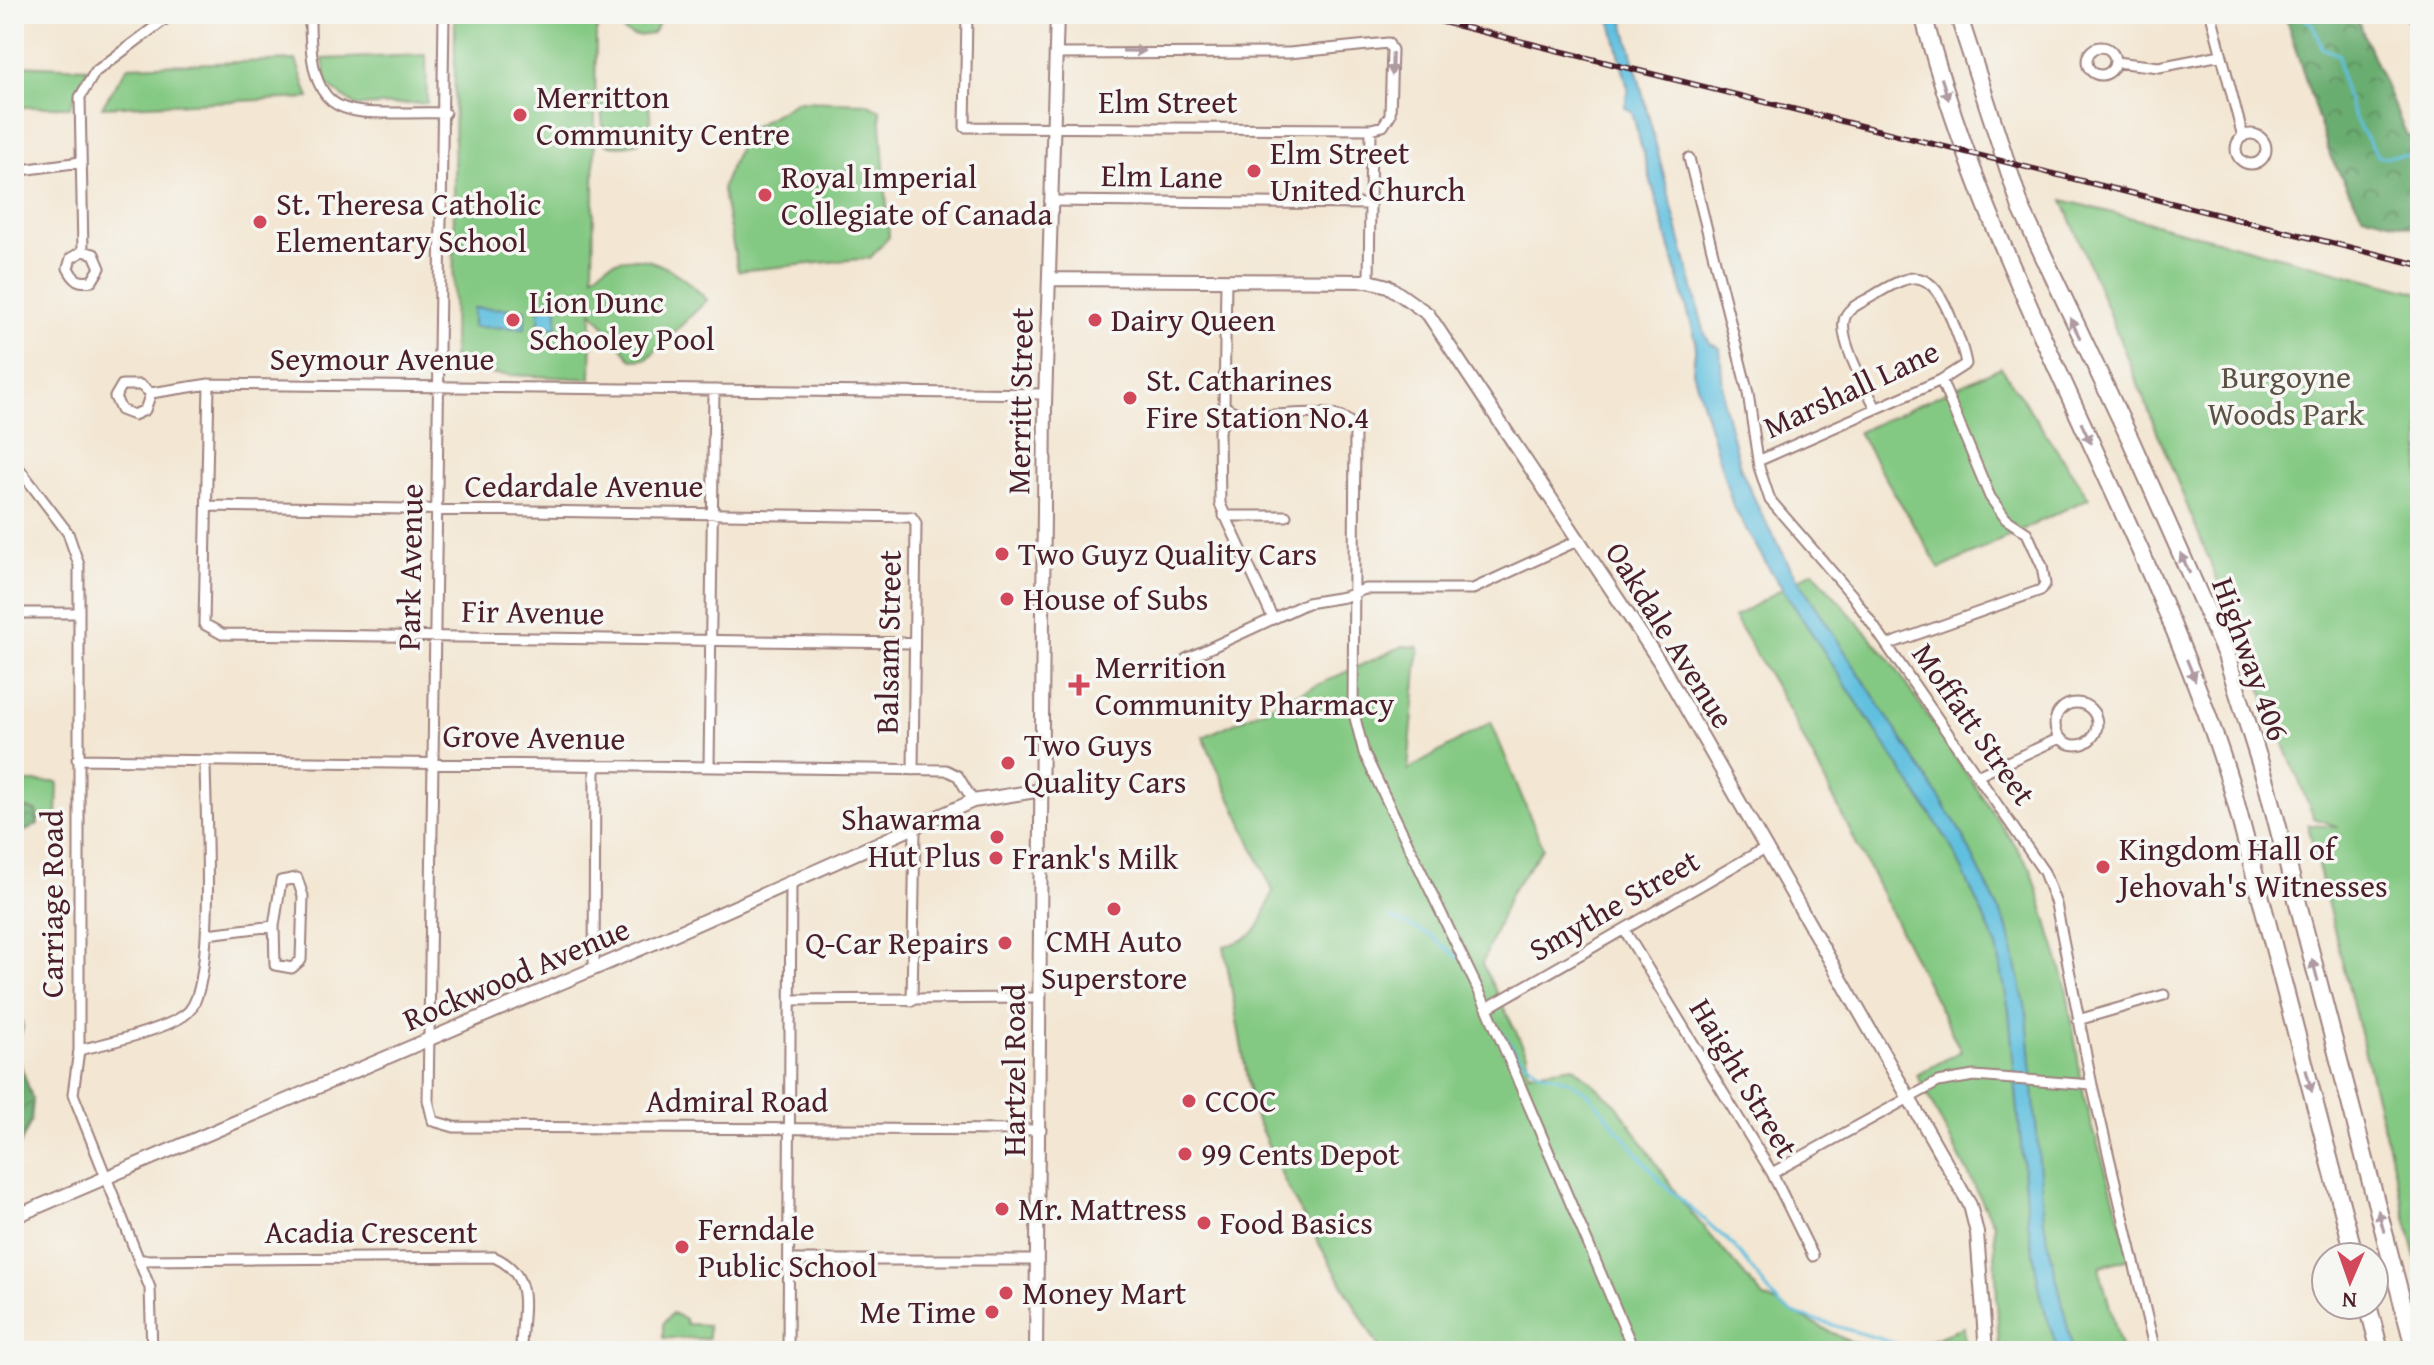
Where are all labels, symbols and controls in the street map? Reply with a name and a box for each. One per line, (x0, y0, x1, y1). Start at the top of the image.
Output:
one-way arrow (1122, 45, 1147, 57)
one-way arrow (1386, 52, 1398, 77)
place label: Merritton Community Centre (536, 73, 790, 157)
one-way arrow (1939, 77, 1951, 101)
street label: Elm Street (1098, 78, 1238, 125)
marker: Merritton Community Centre (511, 106, 529, 124)
place label: Elm Street United Church (1270, 129, 1466, 213)
street label: Elm Lane (1101, 151, 1223, 200)
place label: Royal Imperial Collegiate of Canada (781, 153, 1053, 237)
marker: Elm Street United Church (1245, 162, 1263, 180)
place label: St. Theresa Catholic Elementary School (276, 180, 542, 264)
marker: Royal Imperial Collegiate of Canada (756, 186, 774, 204)
marker: St. Theresa Catholic Elementary School (251, 213, 269, 231)
place label: Lion Dunc Schooley Pool (529, 278, 715, 362)
place label: Dairy Queen (1111, 296, 1276, 343)
street label: Merritt Street (994, 307, 1045, 495)
marker: Lion Dunc Schooley Pool (504, 311, 522, 329)
marker: Dairy Queen (1086, 311, 1104, 329)
one-way arrow (2068, 316, 2082, 339)
street label: Marshall Lane (1755, 327, 1946, 450)
street label: Seymour Avenue (270, 335, 494, 382)
park label: Burgoyne Woods Park (2207, 353, 2365, 437)
place label: St. Catharines Fire Station No.4 (1146, 356, 1369, 440)
marker: St. Catharines Fire Station No.4 (1121, 389, 1139, 407)
one-way arrow (2079, 421, 2093, 444)
street label: Cedardale Avenue (464, 462, 704, 509)
street label: Park Avenue (385, 483, 434, 651)
place label: Two Guyz Quality Cars (1018, 530, 1317, 577)
street label: Oakdale Avenue (1594, 532, 1747, 737)
marker: Two Guyz Quality Cars (993, 545, 1011, 563)
street label: Balsam Street (862, 549, 913, 734)
one-way arrow (2179, 551, 2192, 575)
street label: Highway 406 (2200, 571, 2303, 747)
place label: House of Subs (1023, 575, 1208, 622)
street label: Fir Avenue (461, 587, 605, 636)
marker: House of Subs (998, 590, 1016, 608)
street label: Moffatt Street (1901, 633, 2048, 815)
place label: Merrition Community Pharmacy (1095, 643, 1394, 727)
one-way arrow (2185, 658, 2198, 682)
marker: Merrition Community Pharmacy (1070, 676, 1088, 694)
street label: Grove Avenue (442, 711, 626, 762)
place label: Two Guys Quality Cars (1024, 721, 1187, 805)
marker: Two Guys Quality Cars (999, 754, 1017, 772)
place label: Shawarma Hut Plus (841, 795, 981, 879)
street label: Carriage Road (28, 810, 75, 998)
place label: Kingdom Hall of Jehovah's Witnesses (2115, 825, 2388, 909)
marker: Shawarma Hut Plus (988, 828, 1006, 846)
place label: Frank's Milk (1012, 834, 1179, 881)
street label: Smythe Street (1520, 837, 1708, 972)
marker: Frank's Milk (987, 849, 1005, 867)
marker: Kingdom Hall of Jehovah's Witnesses (2094, 858, 2112, 876)
marker: CMH Auto Superstore (1105, 900, 1123, 918)
street label: Rockwood Avenue (395, 905, 636, 1042)
place label: CMH Auto Superstore (1041, 917, 1187, 1001)
place label: Q-Car Repairs (805, 919, 989, 966)
marker: Q-Car Repairs (996, 934, 1014, 952)
one-way arrow (2309, 957, 2321, 982)
street label: Hartzel Road (990, 984, 1037, 1156)
street label: Haight Street (1678, 989, 1811, 1166)
one-way arrow (2304, 1069, 2316, 1094)
street label: Admiral Road (646, 1077, 828, 1124)
place label: CCOC (1205, 1077, 1277, 1124)
marker: CCOC (1180, 1092, 1198, 1110)
place label: 99 Cents Depot (1201, 1130, 1400, 1177)
marker: 99 Cents Depot (1176, 1145, 1194, 1163)
place label: Mr. Mattress (1018, 1185, 1187, 1232)
place label: Food Basics (1220, 1199, 1373, 1246)
marker: Mr. Mattress (993, 1200, 1011, 1218)
place label: Ferndale Public School (698, 1205, 877, 1289)
street label: Acadia Crescent (264, 1208, 478, 1255)
one-way arrow (2375, 1209, 2387, 1234)
marker: Food Basics (1195, 1214, 1213, 1232)
marker: Ferndale Public School (673, 1238, 691, 1256)
north arrow (2310, 1241, 2390, 1321)
place label: Money Mart (1022, 1269, 1186, 1316)
marker: Money Mart (997, 1284, 1015, 1302)
text: N (2341, 1285, 2357, 1317)
place label: Me Time (860, 1288, 976, 1335)
marker: Me Time (983, 1303, 1001, 1321)

